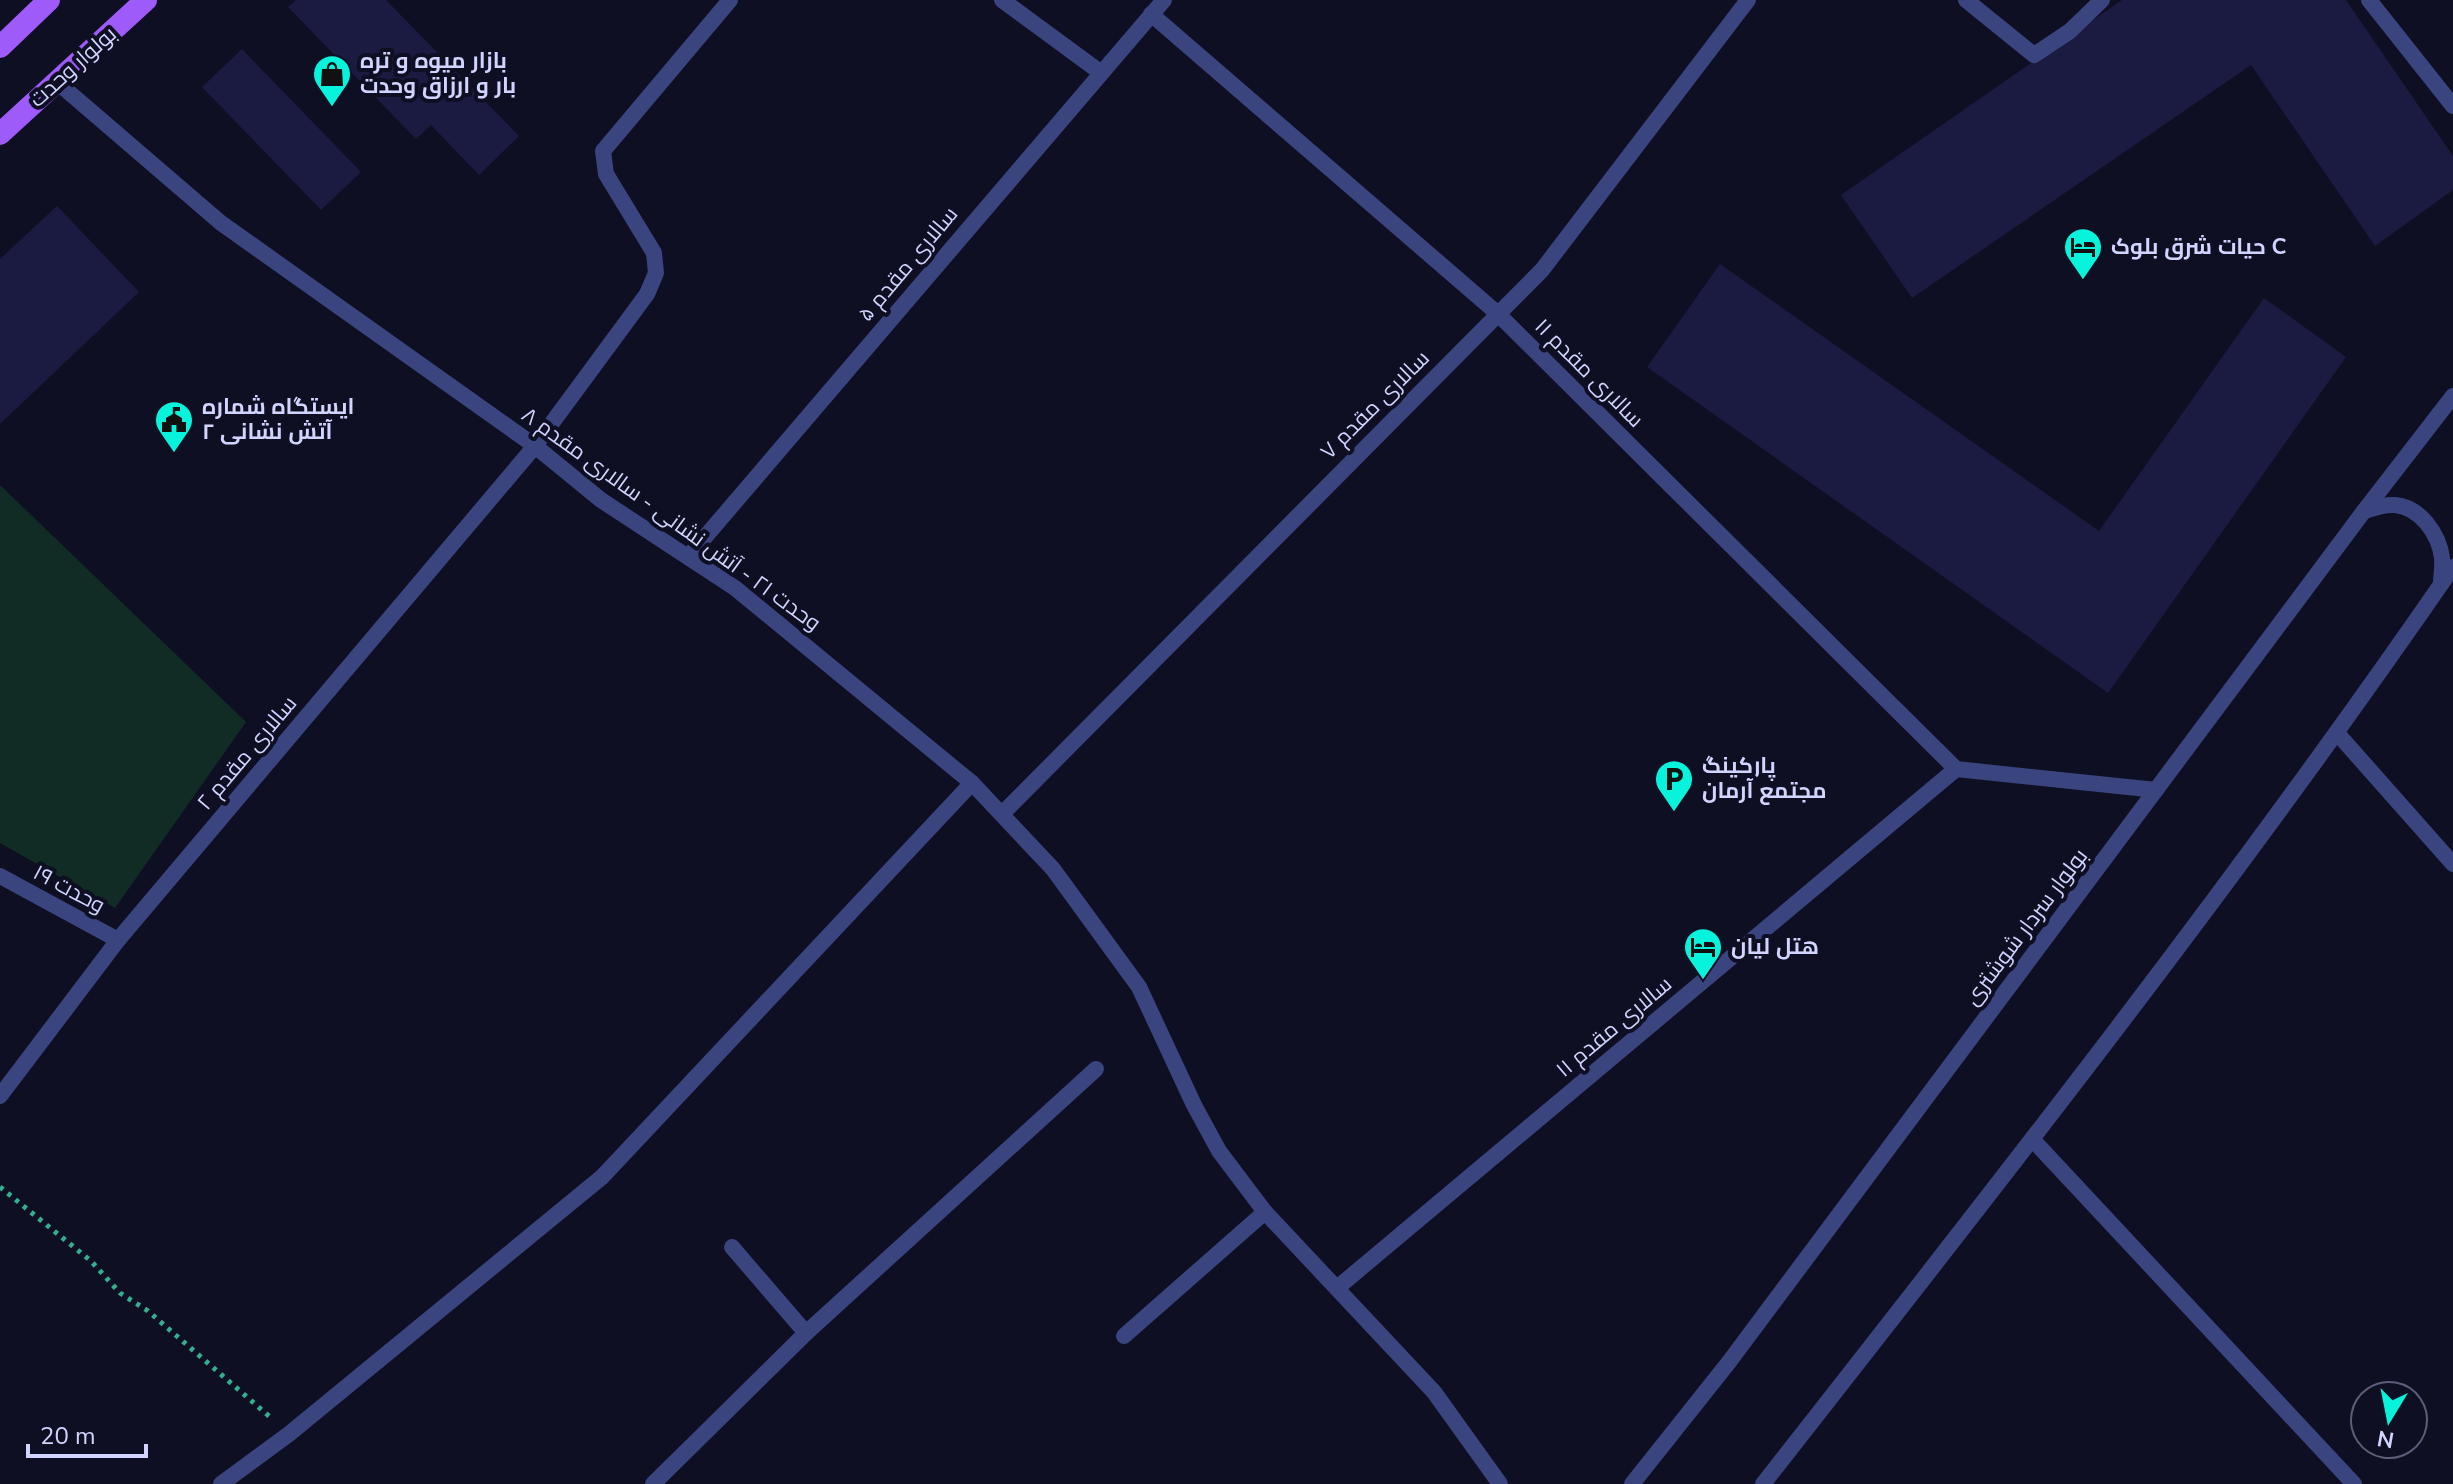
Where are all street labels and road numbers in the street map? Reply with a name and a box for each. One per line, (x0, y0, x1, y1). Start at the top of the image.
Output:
street label: بولوار وحدت (23, 20, 123, 114)
street label: سالاری مقدم ۵ (851, 200, 965, 328)
street label: سالاری مقدم ۱۱ (1528, 312, 1650, 434)
street label: سالاری مقدم ۷ (1314, 344, 1436, 466)
street label: وحدت ۲۱ - آتش نشانی - سالاری مقدم ۸ (515, 400, 827, 638)
street label: سالاری مقدم ۲ (190, 689, 304, 817)
street label: بولوار سردار شوشتری (1957, 842, 2095, 1012)
street label: وحدت ۱۹ (28, 858, 110, 920)
street label: سالاری مقدم ۱۱ (1550, 970, 1678, 1084)

